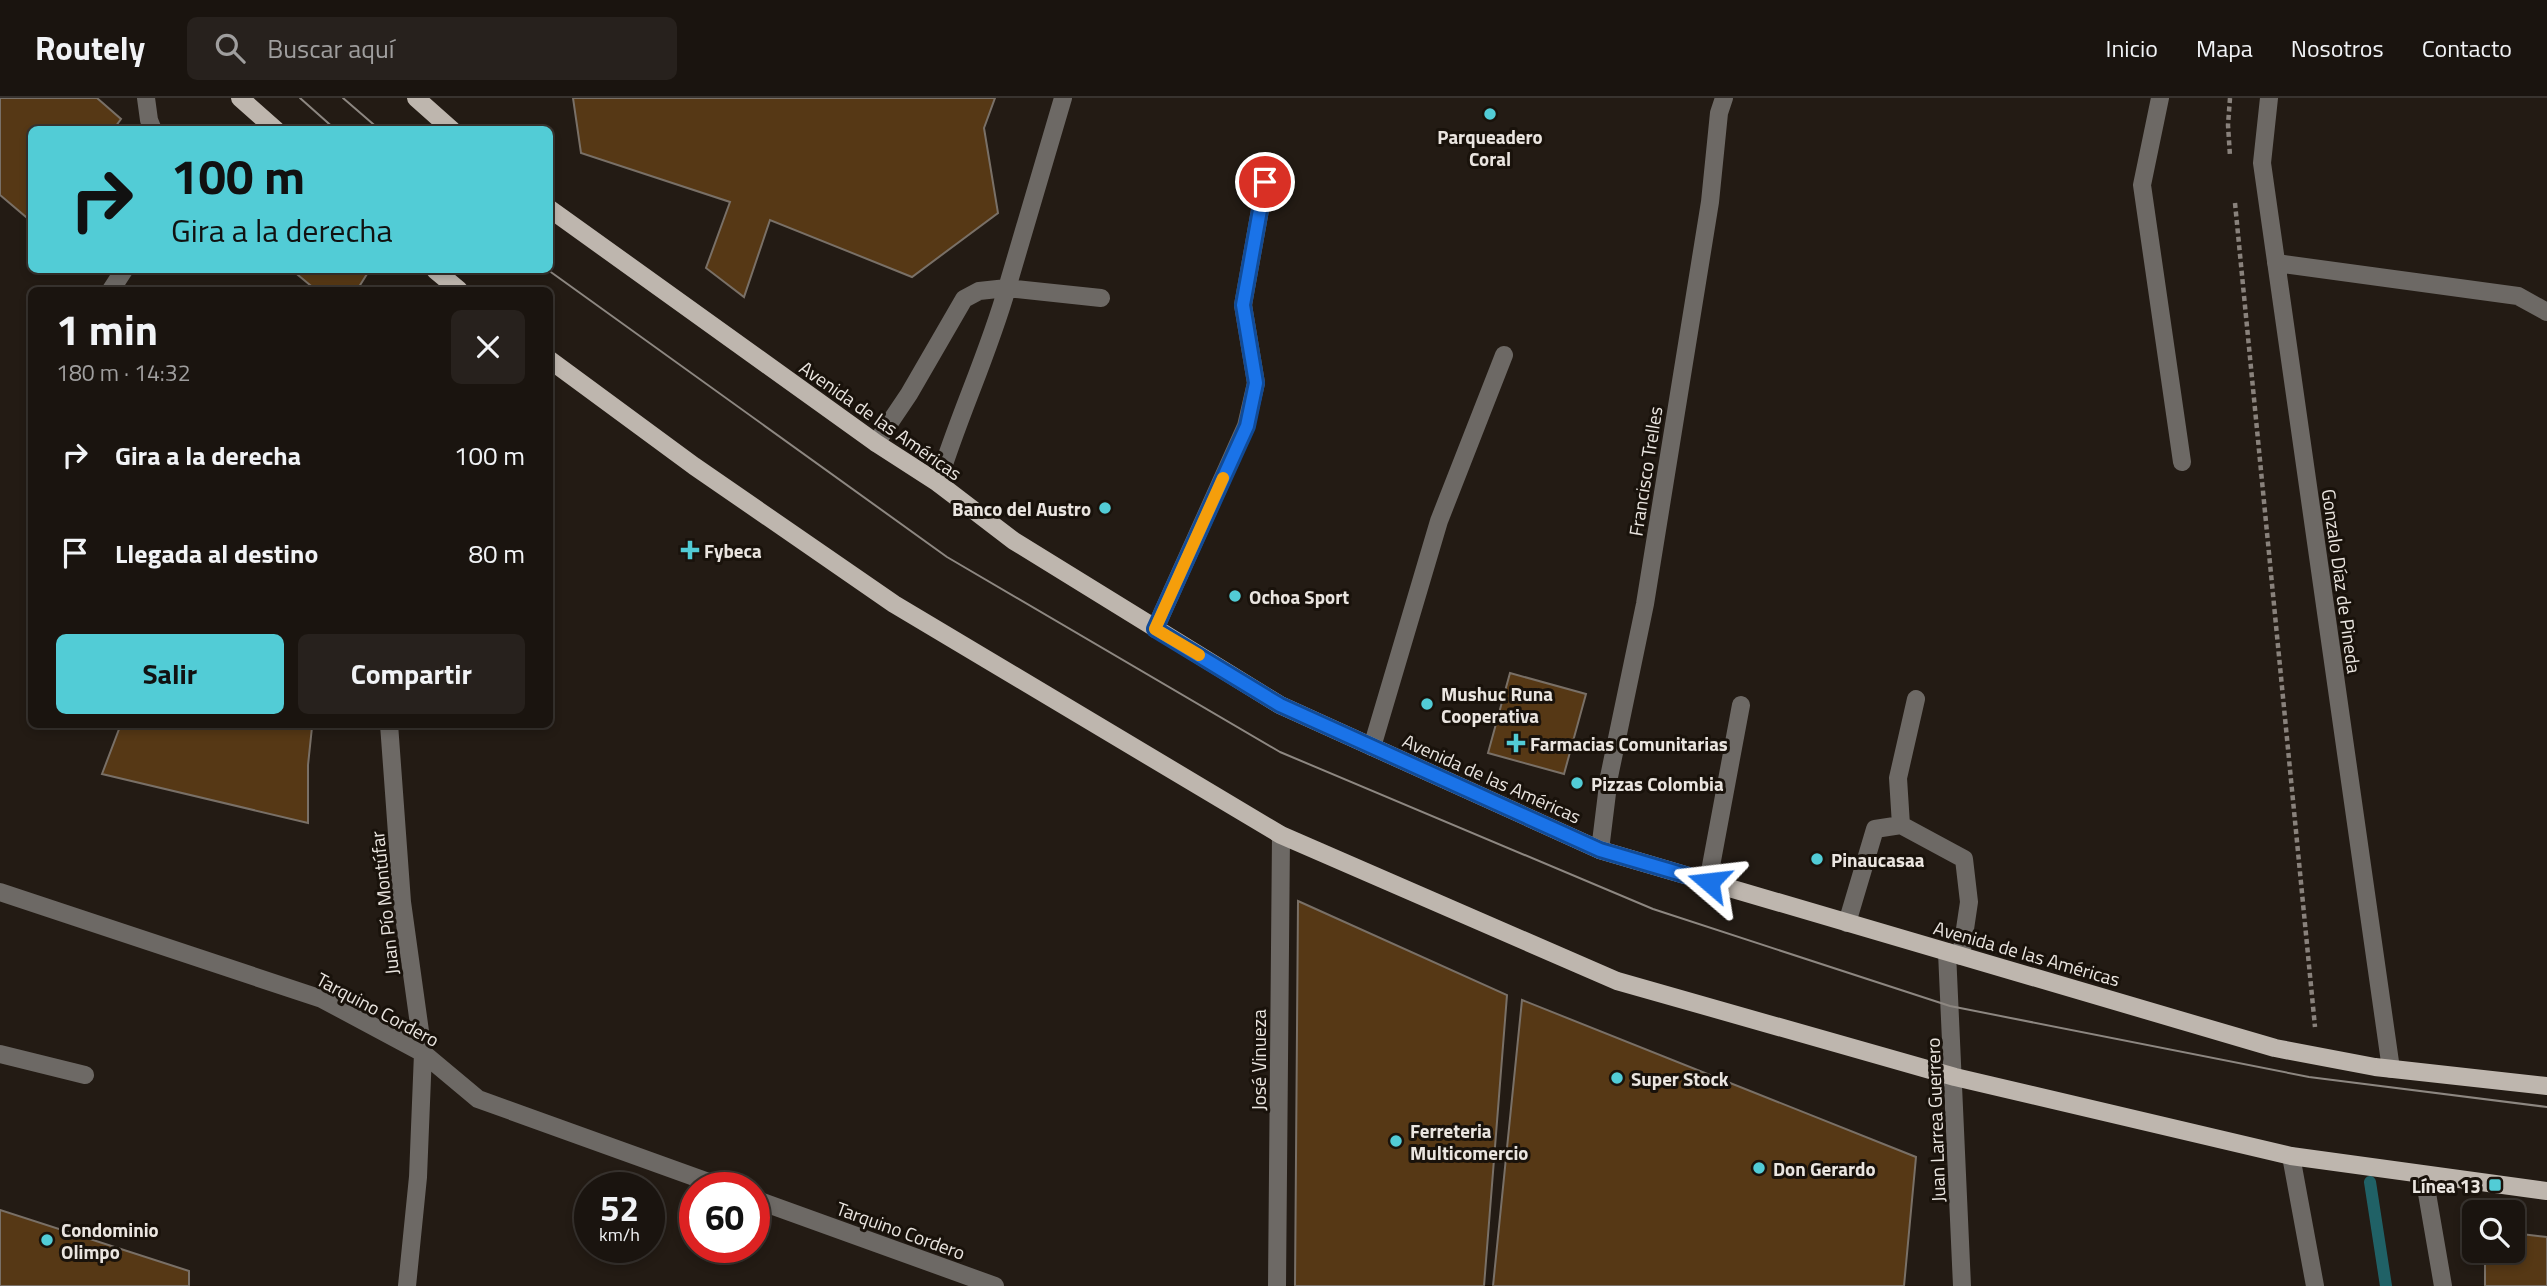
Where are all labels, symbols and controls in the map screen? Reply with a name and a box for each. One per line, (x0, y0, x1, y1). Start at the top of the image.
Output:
search box (187, 17, 677, 80)
text: Routely (35, 23, 145, 73)
icon: search (211, 29, 249, 67)
text: Buscar aquí (267, 29, 394, 68)
text: Inicio (2106, 30, 2158, 66)
text: Mapa (2196, 30, 2253, 66)
text: Nosotros (2291, 30, 2384, 66)
text: Contacto (2422, 30, 2512, 66)
marker: Parqueadero Coral (1482, 106, 1498, 122)
place label: Parqueadero Coral (1437, 122, 1543, 173)
text: 100 m (171, 138, 305, 213)
pin (1235, 152, 1295, 212)
icon: right (56, 154, 147, 245)
icon: arrive (1246, 163, 1284, 201)
text: Gira a la derecha (171, 206, 393, 254)
text: 1 min (56, 297, 158, 361)
button: close (451, 310, 525, 384)
street label: Avenida de las Américas (794, 353, 968, 487)
text: 180 m · 14:32 (56, 355, 191, 390)
street label: Francisco Trelles (1620, 404, 1670, 538)
icon: right (56, 436, 94, 474)
text: Gira a la derecha (115, 436, 301, 475)
text: 100 m (454, 436, 525, 475)
street label: Gonzalo Díaz de Pineda (2315, 487, 2369, 676)
place label: Banco del Austro (952, 494, 1091, 523)
marker: Banco del Austro (1097, 500, 1113, 516)
icon: arrive (56, 534, 94, 572)
text: Llegada al destino (115, 534, 318, 573)
text: 80 m (468, 534, 525, 573)
place label: Fybeca (704, 536, 762, 565)
marker: Fybeca (682, 542, 698, 558)
place label: Ochoa Sport (1249, 582, 1349, 611)
marker: Ochoa Sport (1227, 588, 1243, 604)
button: Salir (56, 634, 284, 714)
button: Compartir (298, 634, 525, 714)
place label: Mushuc Runa Cooperativa (1441, 679, 1553, 730)
marker: Mushuc Runa Cooperativa (1419, 696, 1435, 712)
street label: Avenida de las Américas (1398, 726, 1586, 830)
place label: Farmacias Comunitarias (1530, 729, 1728, 758)
marker: Farmacias Comunitarias (1508, 735, 1524, 751)
place label: Pizzas Colombia (1591, 769, 1724, 798)
marker: Pizzas Colombia (1569, 775, 1585, 791)
street label: Juan Pío Montúfar (362, 829, 406, 976)
position arrow (1672, 845, 1746, 919)
place label: Pinaucasaa (1831, 845, 1925, 874)
marker: Pinaucasaa (1809, 851, 1825, 867)
street label: Avenida de las Américas (1930, 913, 2124, 994)
street label: Tarquino Cordero (311, 964, 445, 1054)
street label: José Vinueza (1244, 1009, 1273, 1111)
street label: Juan Larrea Guerrero (1918, 1037, 1952, 1203)
place label: Super Stock (1631, 1064, 1729, 1093)
marker: Super Stock (1609, 1070, 1625, 1086)
place label: Ferreteria Multicomercio (1410, 1116, 1528, 1167)
marker: Ferreteria Multicomercio (1388, 1133, 1404, 1149)
place label: Don Gerardo (1773, 1154, 1876, 1183)
marker: Don Gerardo (1751, 1160, 1767, 1176)
place label: Línea 13 (2412, 1171, 2481, 1200)
speed limit sign: 60 (679, 1172, 770, 1263)
marker: Línea 13 (2487, 1177, 2503, 1193)
text: 52 (600, 1181, 639, 1235)
street label: Tarquino Cordero (832, 1193, 970, 1267)
map controls (2462, 1200, 2525, 1263)
button: search (2462, 1200, 2525, 1263)
place label: Condominio Olimpo (61, 1215, 159, 1266)
text: km/h (599, 1221, 640, 1248)
marker: Condominio Olimpo (39, 1232, 55, 1248)

